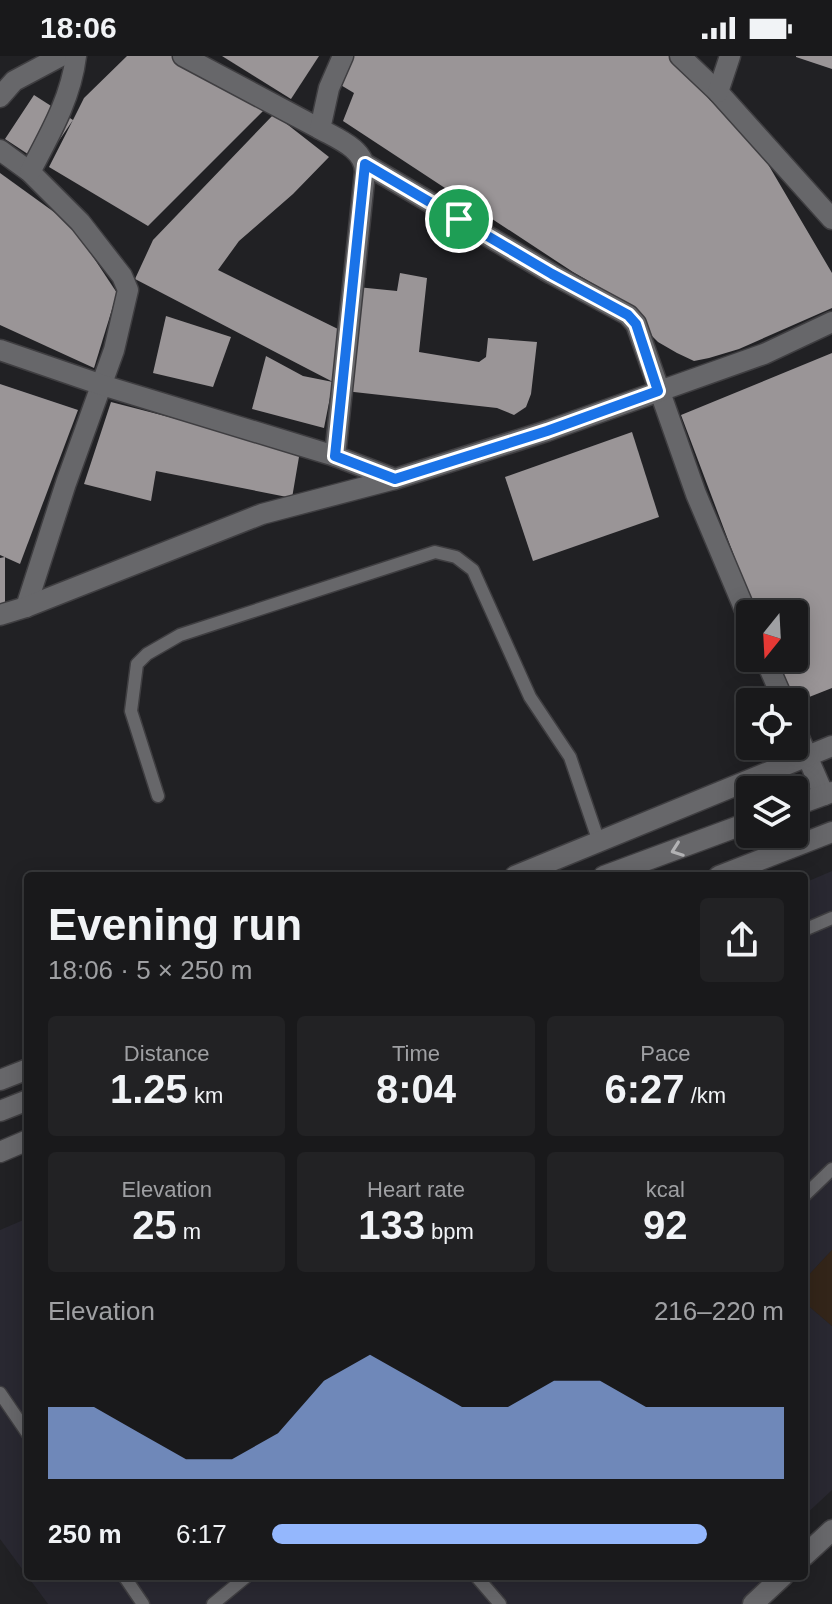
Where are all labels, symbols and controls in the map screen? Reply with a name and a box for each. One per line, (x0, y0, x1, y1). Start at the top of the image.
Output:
text: 18:06 (40, 11, 117, 44)
pin (425, 185, 493, 253)
icon: arrive (437, 197, 481, 241)
north arrow (736, 600, 808, 672)
map controls (736, 600, 808, 848)
button: locate (736, 688, 808, 760)
button: layers (736, 776, 808, 848)
one-way arrow (671, 840, 685, 856)
button: share (700, 898, 784, 982)
text: Evening run (48, 900, 302, 949)
text: 18:06 · 5 × 250 m (48, 955, 253, 985)
text: Distance (124, 1041, 209, 1066)
text: Time (392, 1041, 440, 1066)
text: Pace (640, 1041, 690, 1066)
text: 1.25 (110, 1067, 188, 1111)
text: 8:04 (376, 1067, 456, 1111)
text: 6:27 (605, 1067, 685, 1111)
text: km (188, 1083, 223, 1108)
text: /km (685, 1083, 726, 1108)
text: Elevation (121, 1177, 212, 1202)
text: Heart rate (367, 1177, 465, 1202)
text: kcal (646, 1177, 685, 1202)
text: 25 (132, 1203, 177, 1247)
text: 133 (358, 1203, 425, 1247)
text: 92 (643, 1203, 688, 1247)
text: m (177, 1219, 201, 1244)
text: bpm (425, 1219, 474, 1244)
text: Elevation (48, 1296, 155, 1326)
text: 216–220 m (654, 1296, 784, 1326)
text: 250 m (48, 1519, 122, 1549)
text: 6:17 (176, 1519, 227, 1549)

